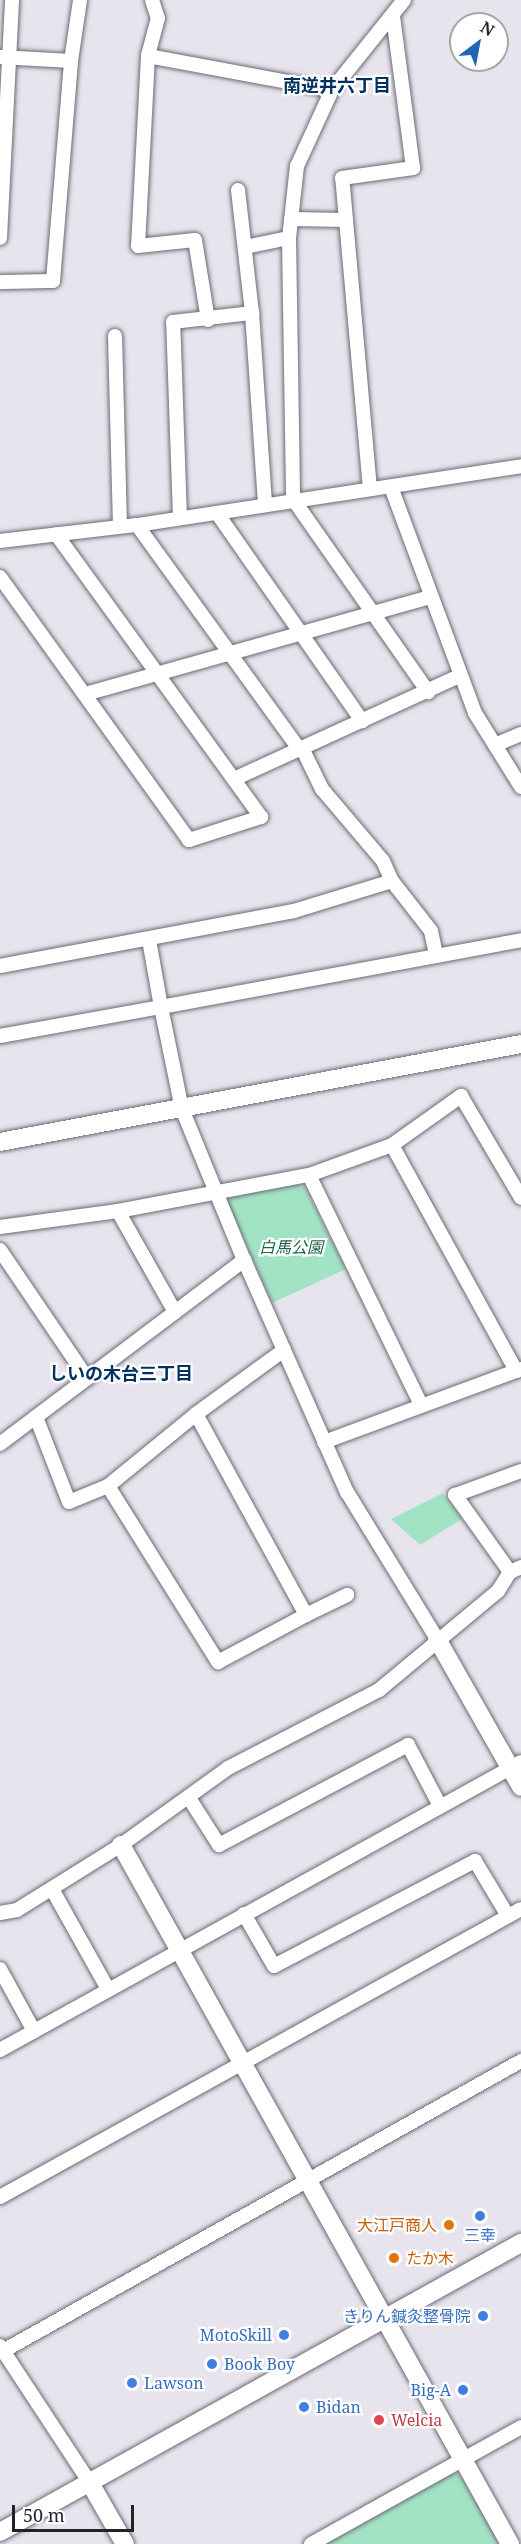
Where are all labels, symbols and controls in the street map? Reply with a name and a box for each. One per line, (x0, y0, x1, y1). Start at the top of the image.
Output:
north arrow (449, 12, 509, 72)
text: N (476, 16, 499, 41)
district label: 南逆井六丁目 (283, 74, 391, 96)
park label: 白馬公園 (259, 1237, 323, 1257)
district label: しいの木台三丁目 (49, 1362, 193, 1384)
marker: 三幸 (473, 2209, 487, 2223)
place label: 大江戸商人 (357, 2215, 437, 2235)
marker: 大江戸商人 (442, 2218, 456, 2232)
place label: 三幸 (464, 2225, 496, 2245)
place label: たか木 (406, 2248, 454, 2268)
marker: たか木 (387, 2251, 401, 2265)
place label: きりん鍼灸整骨院 (343, 2306, 471, 2326)
marker: きりん鍼灸整骨院 (476, 2309, 490, 2323)
place label: MotoSkill (200, 2325, 272, 2345)
marker: MotoSkill (277, 2328, 291, 2342)
place label: Book Boy (224, 2354, 295, 2374)
marker: Book Boy (205, 2357, 219, 2371)
place label: Lawson (144, 2373, 204, 2393)
marker: Lawson (125, 2376, 139, 2390)
place label: Big-A (411, 2380, 451, 2400)
marker: Big-A (456, 2383, 470, 2397)
place label: Bidan (316, 2397, 361, 2417)
marker: Bidan (297, 2400, 311, 2414)
place label: Welcia (391, 2410, 442, 2430)
marker: Welcia (372, 2413, 386, 2427)
scale bar (15, 2493, 136, 2531)
text: 50 m (23, 2503, 65, 2527)

